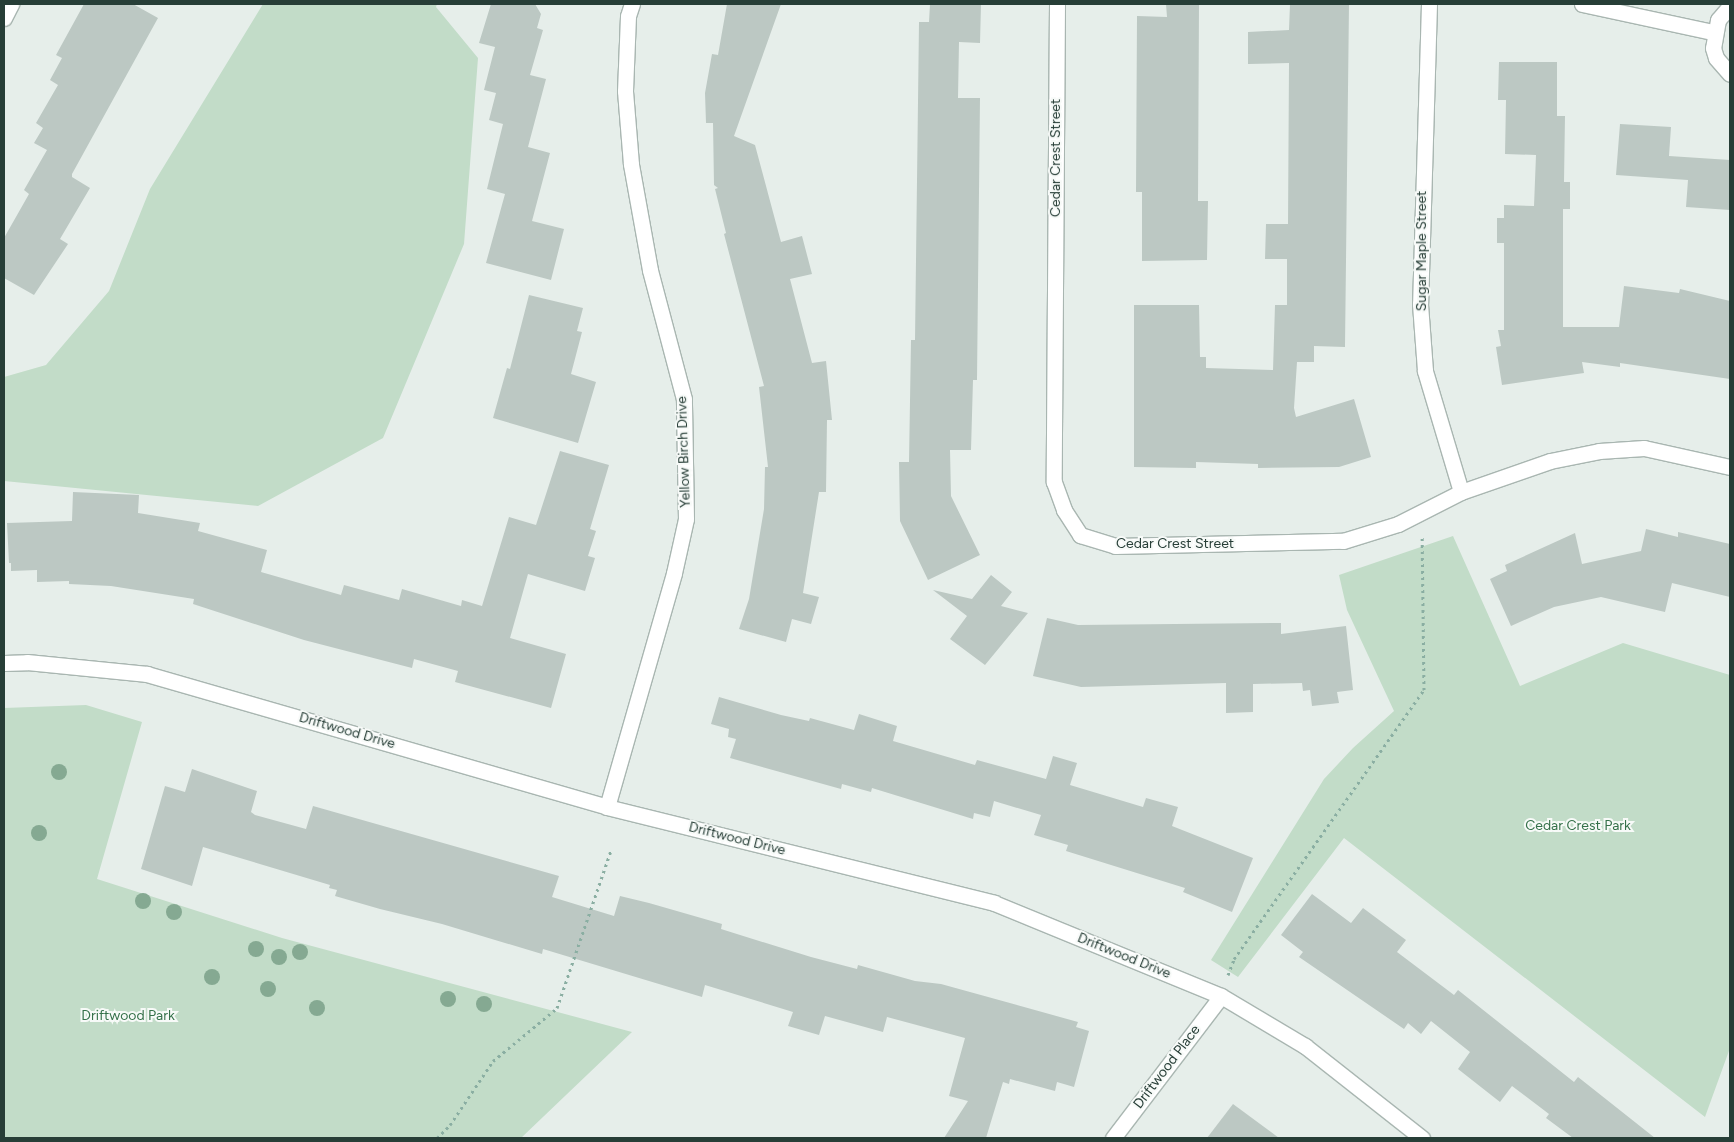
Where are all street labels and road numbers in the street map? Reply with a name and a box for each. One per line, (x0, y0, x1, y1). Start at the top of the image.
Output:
street label: Cedar Crest Street (1048, 99, 1064, 217)
street label: Sugar Maple Street (1414, 191, 1430, 311)
street label: Yellow Birch Drive (674, 396, 694, 508)
street label: Cedar Crest Street (1116, 536, 1234, 552)
street label: Driftwood Drive (297, 709, 397, 753)
street label: Driftwood Drive (687, 819, 787, 859)
street label: Driftwood Drive (1075, 930, 1173, 982)
street label: Driftwood Place (1130, 1022, 1204, 1112)

